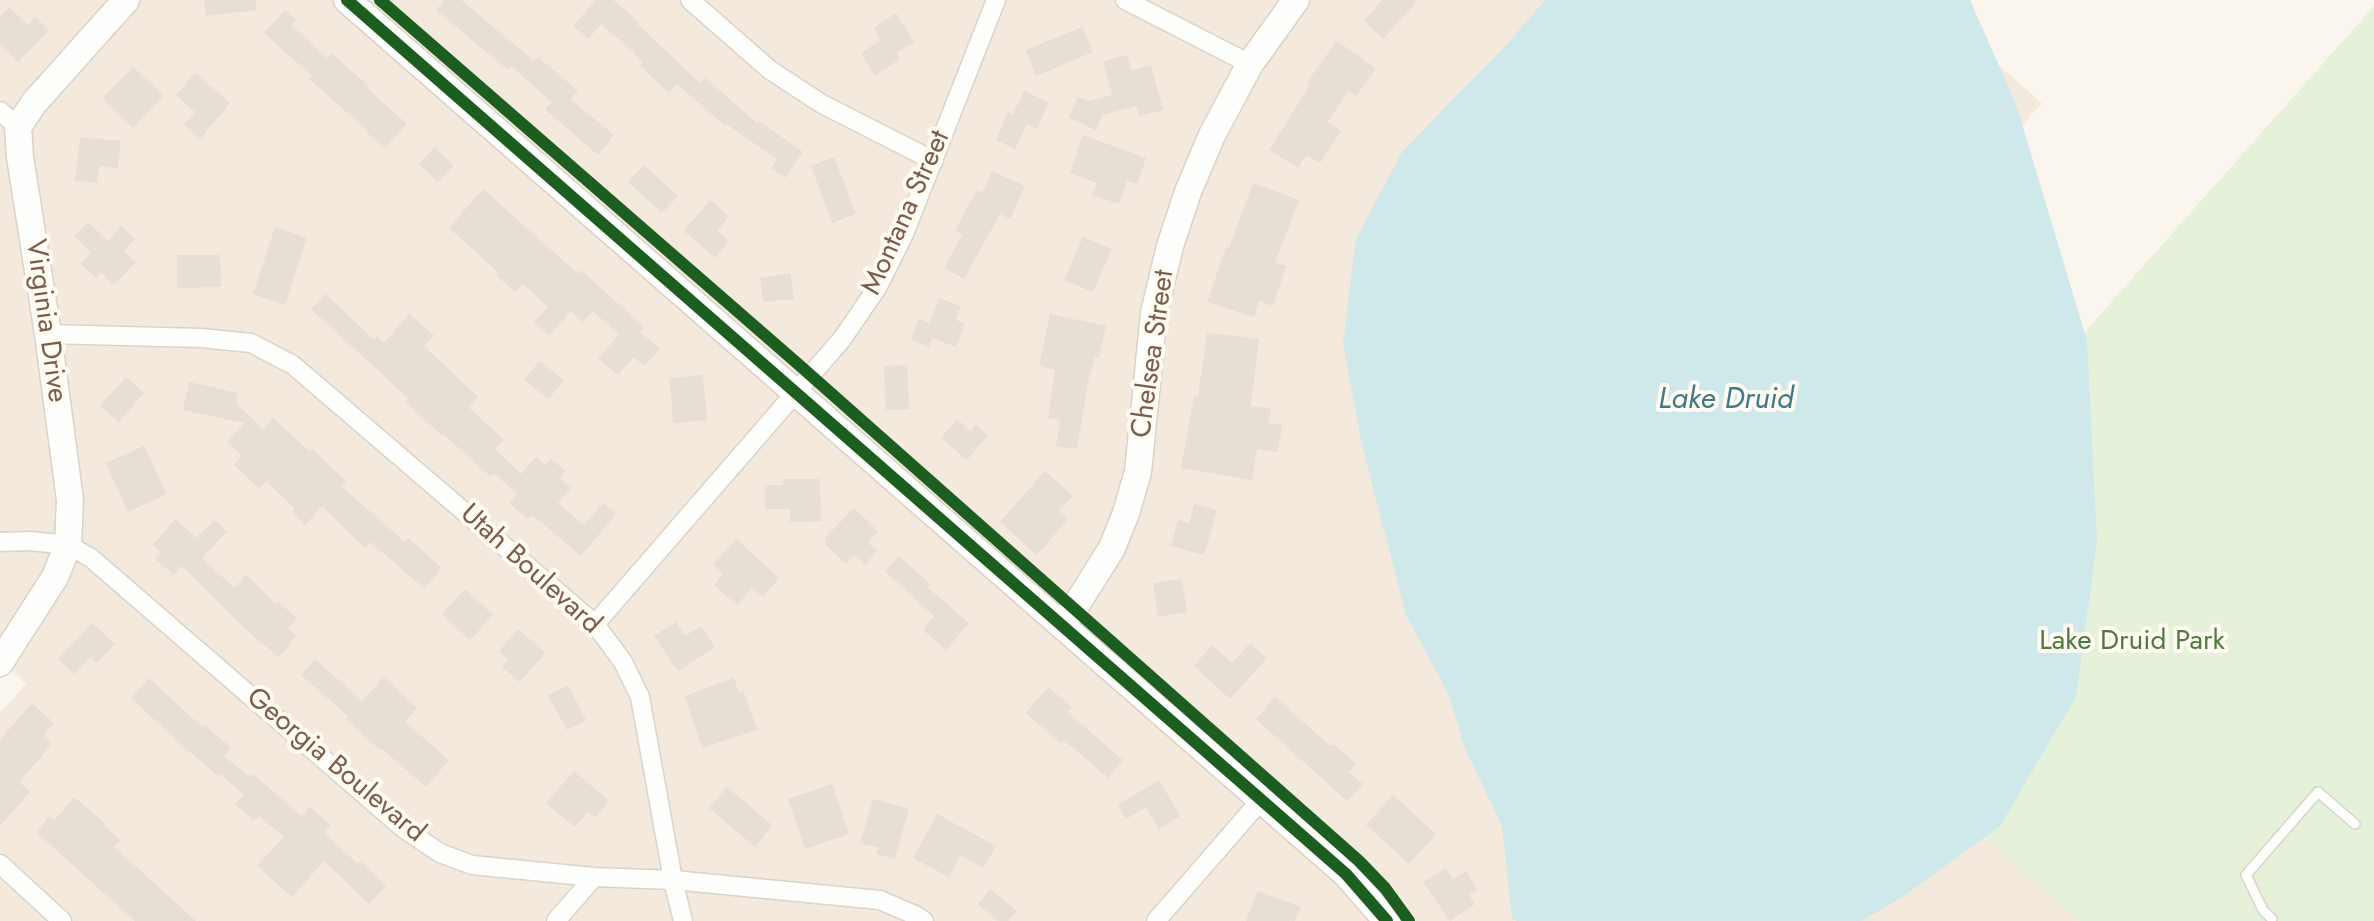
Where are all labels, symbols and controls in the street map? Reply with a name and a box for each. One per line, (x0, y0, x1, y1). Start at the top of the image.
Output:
street label: Montana Street (856, 126, 958, 300)
street label: Virginia Drive (17, 237, 73, 405)
street label: Chelsea Street (1126, 268, 1182, 440)
water label: Lake Druid (1658, 383, 1794, 419)
street label: Utah Boulevard (453, 498, 607, 642)
park label: Lake Druid Park (2039, 625, 2225, 659)
street label: Georgia Boulevard (239, 681, 431, 851)

